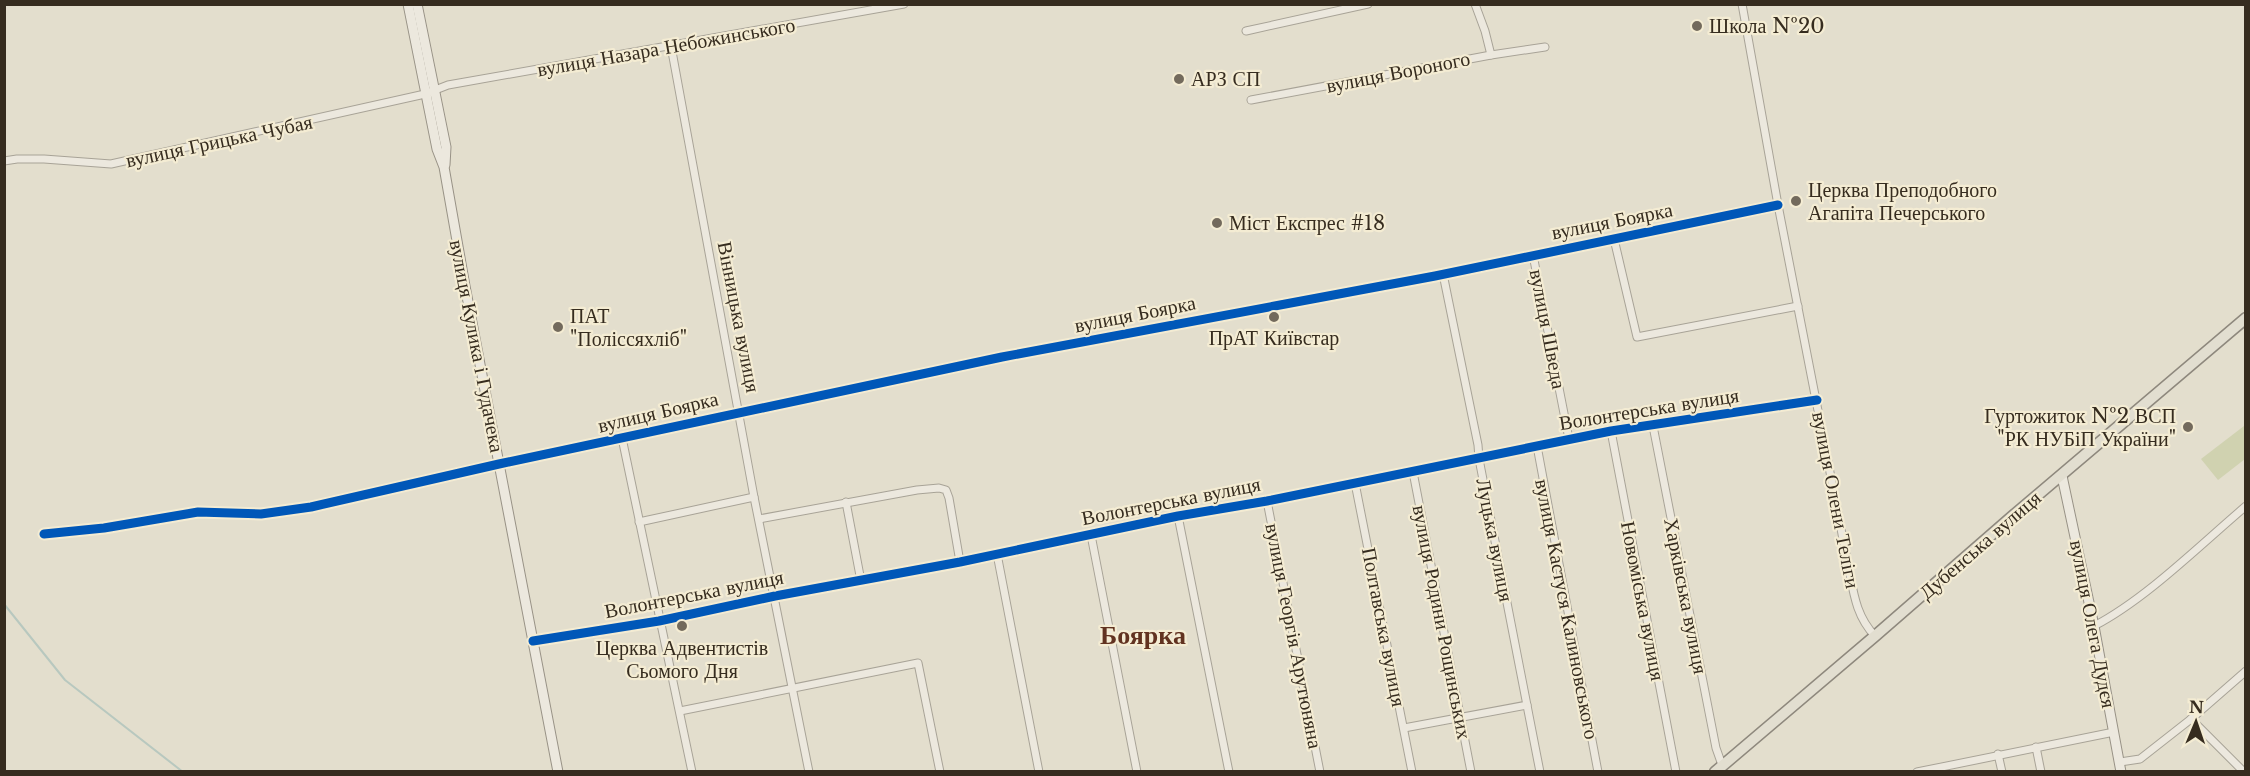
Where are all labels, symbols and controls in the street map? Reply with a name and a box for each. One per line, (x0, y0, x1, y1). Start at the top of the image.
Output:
street label: вулиця Назара Небожинського (535, 12, 797, 82)
place label: Школа №20 (1709, 14, 1825, 38)
marker: Школа №20 (1690, 19, 1704, 33)
street label: вулиця Вороного (1324, 46, 1472, 98)
place label: АРЗ СП (1191, 67, 1260, 91)
marker: АРЗ СП (1172, 72, 1186, 86)
street label: вулиця Грицька Чубая (124, 110, 314, 172)
place label: Церква Преподобного Агапіта Печерського (1808, 178, 1997, 225)
marker: Церква Преподобного Агапіта Печерського (1789, 194, 1803, 208)
street label: вулиця Боярка (1549, 197, 1675, 244)
place label: Міст Експрес #18 (1229, 211, 1385, 235)
marker: Міст Експрес #18 (1210, 216, 1224, 230)
street label: вулиця Кулика і Гудачека (445, 238, 509, 455)
street label: Вінницька вулиця (713, 239, 765, 395)
street label: вулиця Шведа (1525, 267, 1571, 391)
street label: вулиця Боярка (1072, 290, 1198, 337)
place label: ПАТ "Поліссяхліб" (570, 304, 687, 351)
marker: ПрАТ Київстар (1267, 310, 1281, 324)
marker: ПАТ "Поліссяхліб" (551, 320, 565, 334)
place label: ПрАТ Київстар (1209, 326, 1339, 350)
street label: Волонтерська вулиця (1557, 383, 1741, 435)
street label: вулиця Боярка (595, 386, 721, 438)
place label: Гуртожиток №2 ВСП "РК НУБіП України" (1984, 404, 2176, 451)
street label: вулиця Олени Теліги (1807, 410, 1865, 591)
marker: Гуртожиток №2 ВСП "РК НУБіП України" (2181, 420, 2195, 434)
street label: Волонтерська вулиця (1079, 472, 1263, 530)
street label: Луцька вулиця (1471, 476, 1519, 604)
street label: вулиця Кастуся Калиновського (1530, 477, 1604, 741)
street label: Дубенська вулиця (1914, 486, 2046, 604)
street label: вулиця Родини Рощинських (1408, 503, 1476, 741)
street label: Харківська вулиця (1659, 516, 1713, 676)
street label: Новоміська вулиця (1616, 519, 1670, 683)
street label: вулиця Георгія Арутюняна (1260, 521, 1328, 751)
street label: вулиця Олега Дудєя (2065, 538, 2121, 710)
street label: Полтавська вулиця (1357, 545, 1411, 709)
street label: Волонтерська вулиця (602, 565, 786, 623)
marker: Церква Адвентистів Сьомого Дня (675, 619, 689, 633)
district label: Боярка (1100, 619, 1186, 651)
place label: Церква Адвентистів Сьомого Дня (596, 636, 768, 683)
north arrow (2166, 692, 2226, 752)
text: N (2189, 697, 2204, 717)

